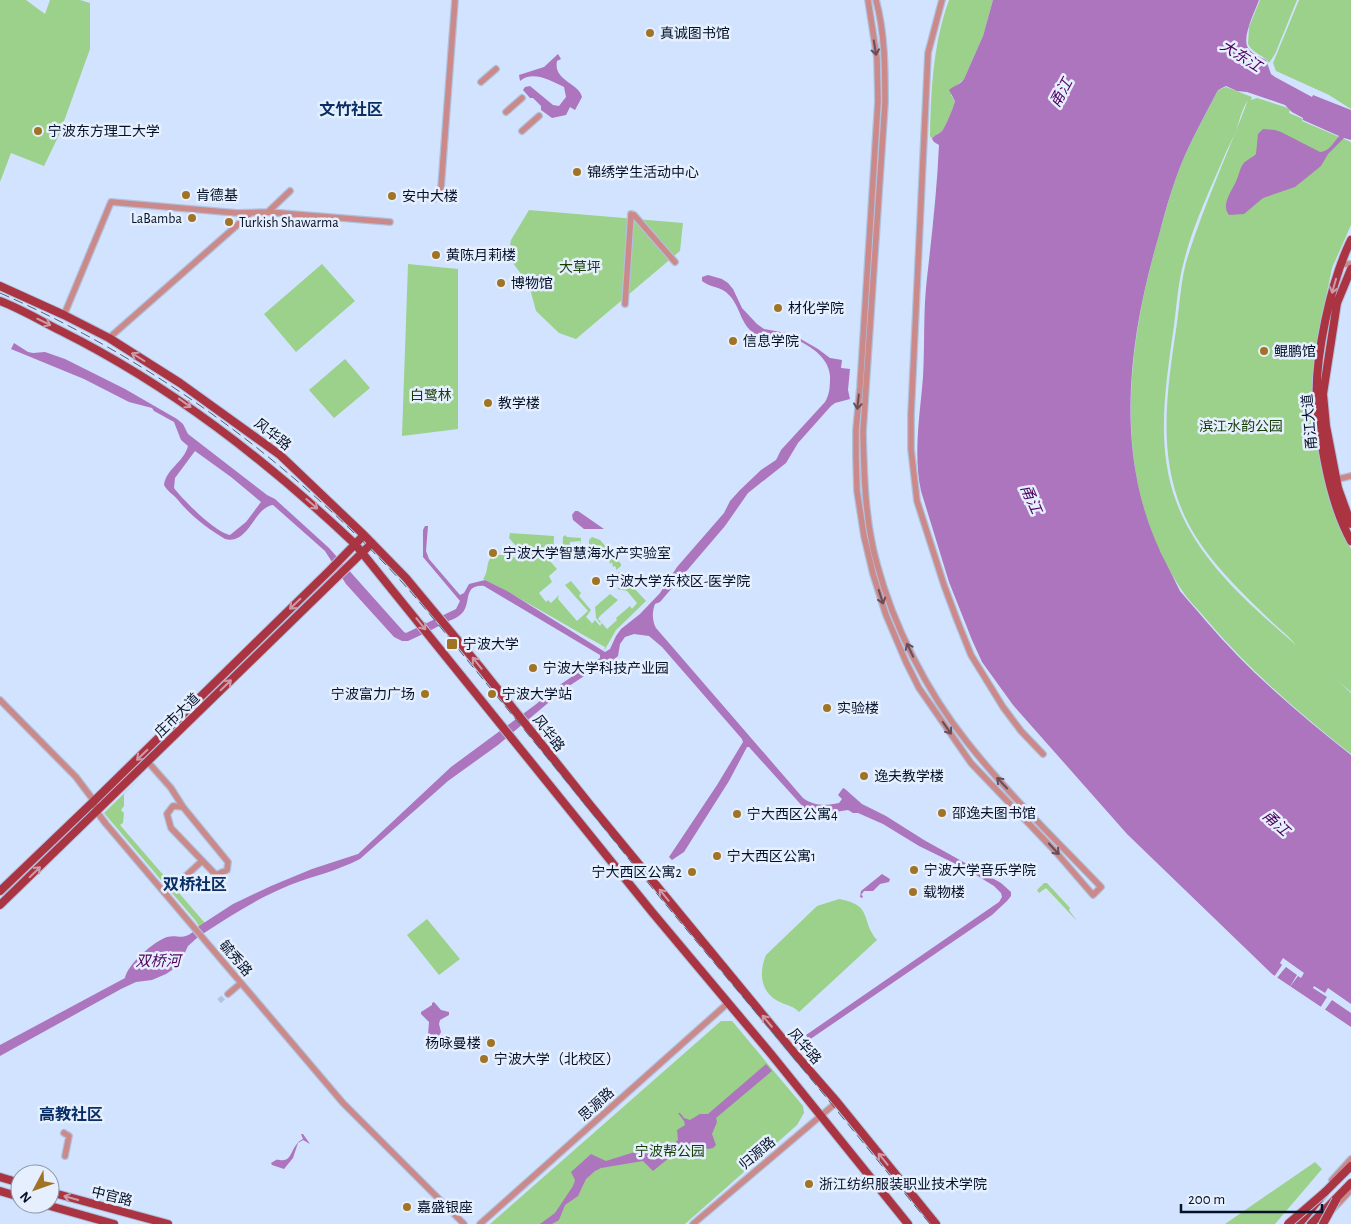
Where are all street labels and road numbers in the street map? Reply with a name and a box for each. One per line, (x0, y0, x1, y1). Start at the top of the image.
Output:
street label: 甬江大道 (1300, 393, 1319, 451)
street label: 风华路 (252, 415, 294, 453)
street label: 庄市大道 (152, 691, 203, 740)
street label: 风华路 (530, 712, 568, 754)
street label: 毓秀路 (216, 937, 255, 979)
street label: 风华路 (785, 1025, 825, 1067)
street label: 思源路 (576, 1085, 617, 1124)
street label: 归源路 (736, 1134, 778, 1173)
street label: 中官路 (90, 1184, 134, 1209)

